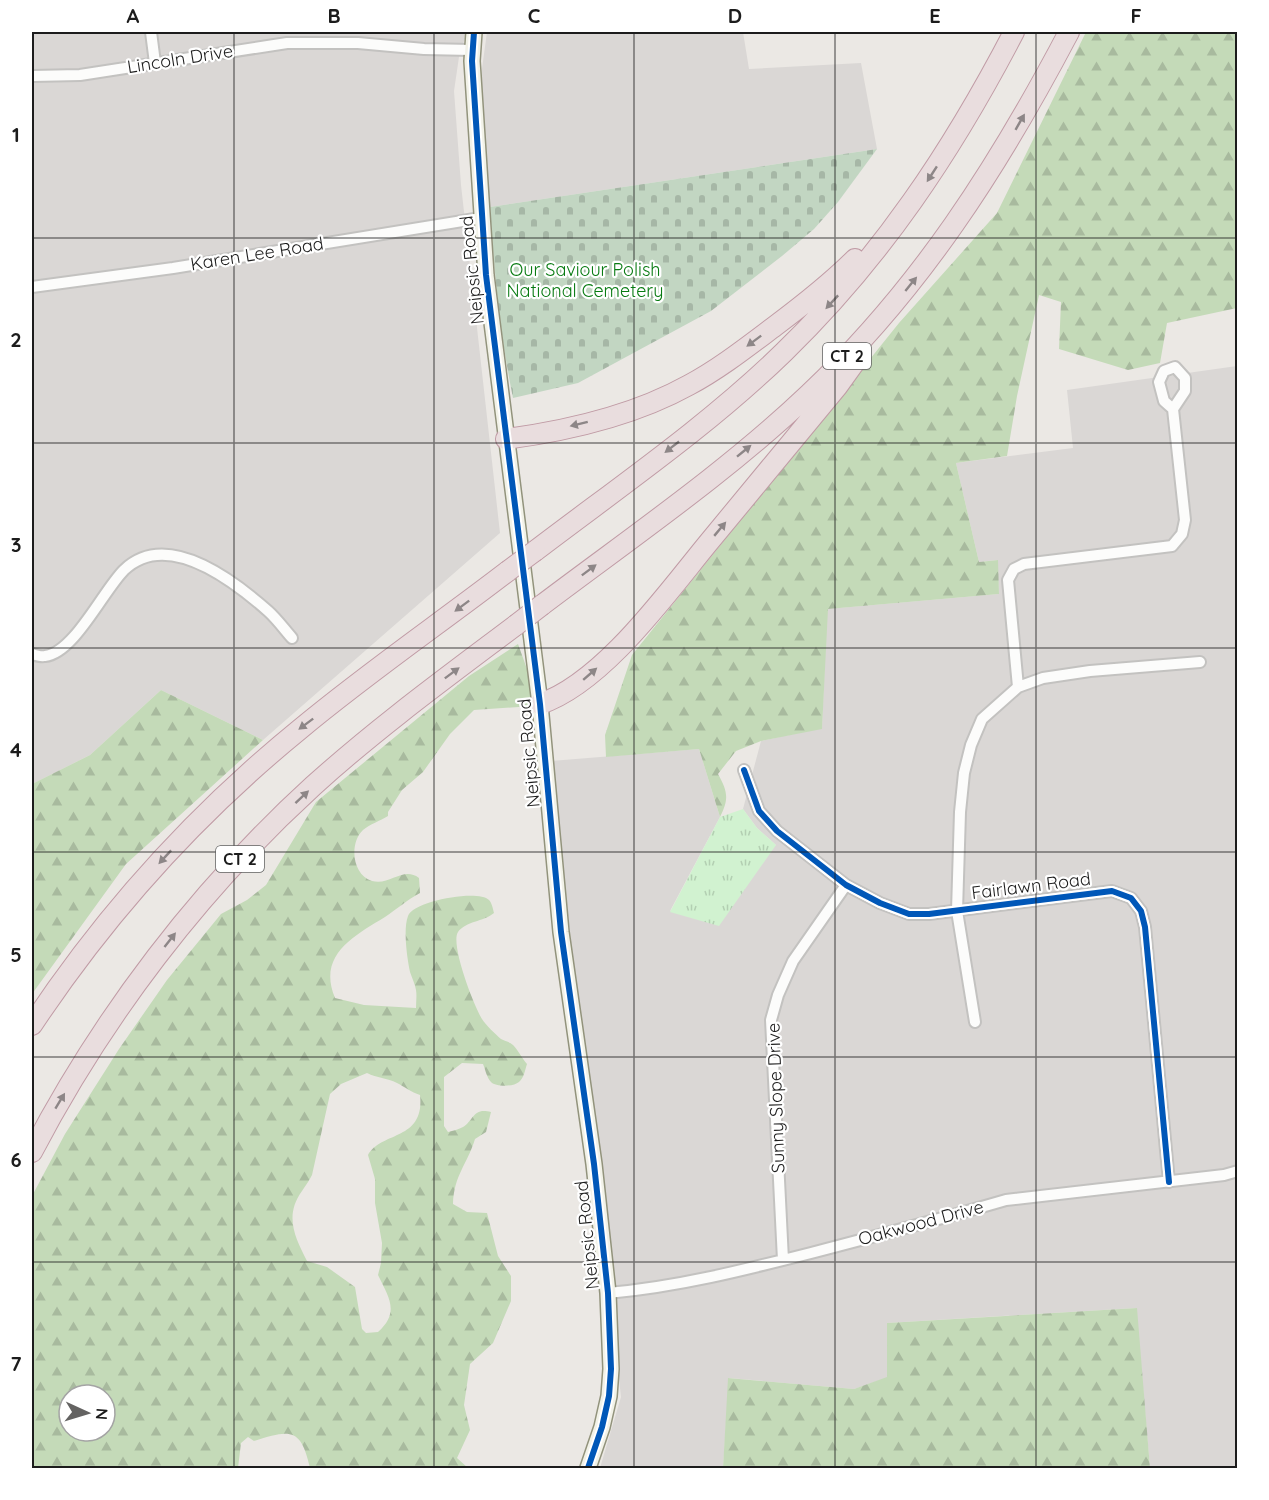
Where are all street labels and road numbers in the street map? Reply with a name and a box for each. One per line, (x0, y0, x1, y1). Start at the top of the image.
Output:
street label: Lincoln Drive (125, 39, 234, 78)
street label: Neipsic Road (454, 215, 489, 326)
street label: Karen Lee Road (189, 232, 325, 275)
road number: CT 2 (823, 343, 871, 369)
street label: Neipsic Road (512, 698, 545, 808)
road number: CT 2 (216, 846, 264, 872)
street label: Fairlawn Road (970, 867, 1092, 904)
street label: Sunny Slope Drive (761, 1022, 790, 1174)
street label: Neipsic Road (569, 1180, 604, 1291)
street label: Oakwood Drive (856, 1195, 986, 1250)

